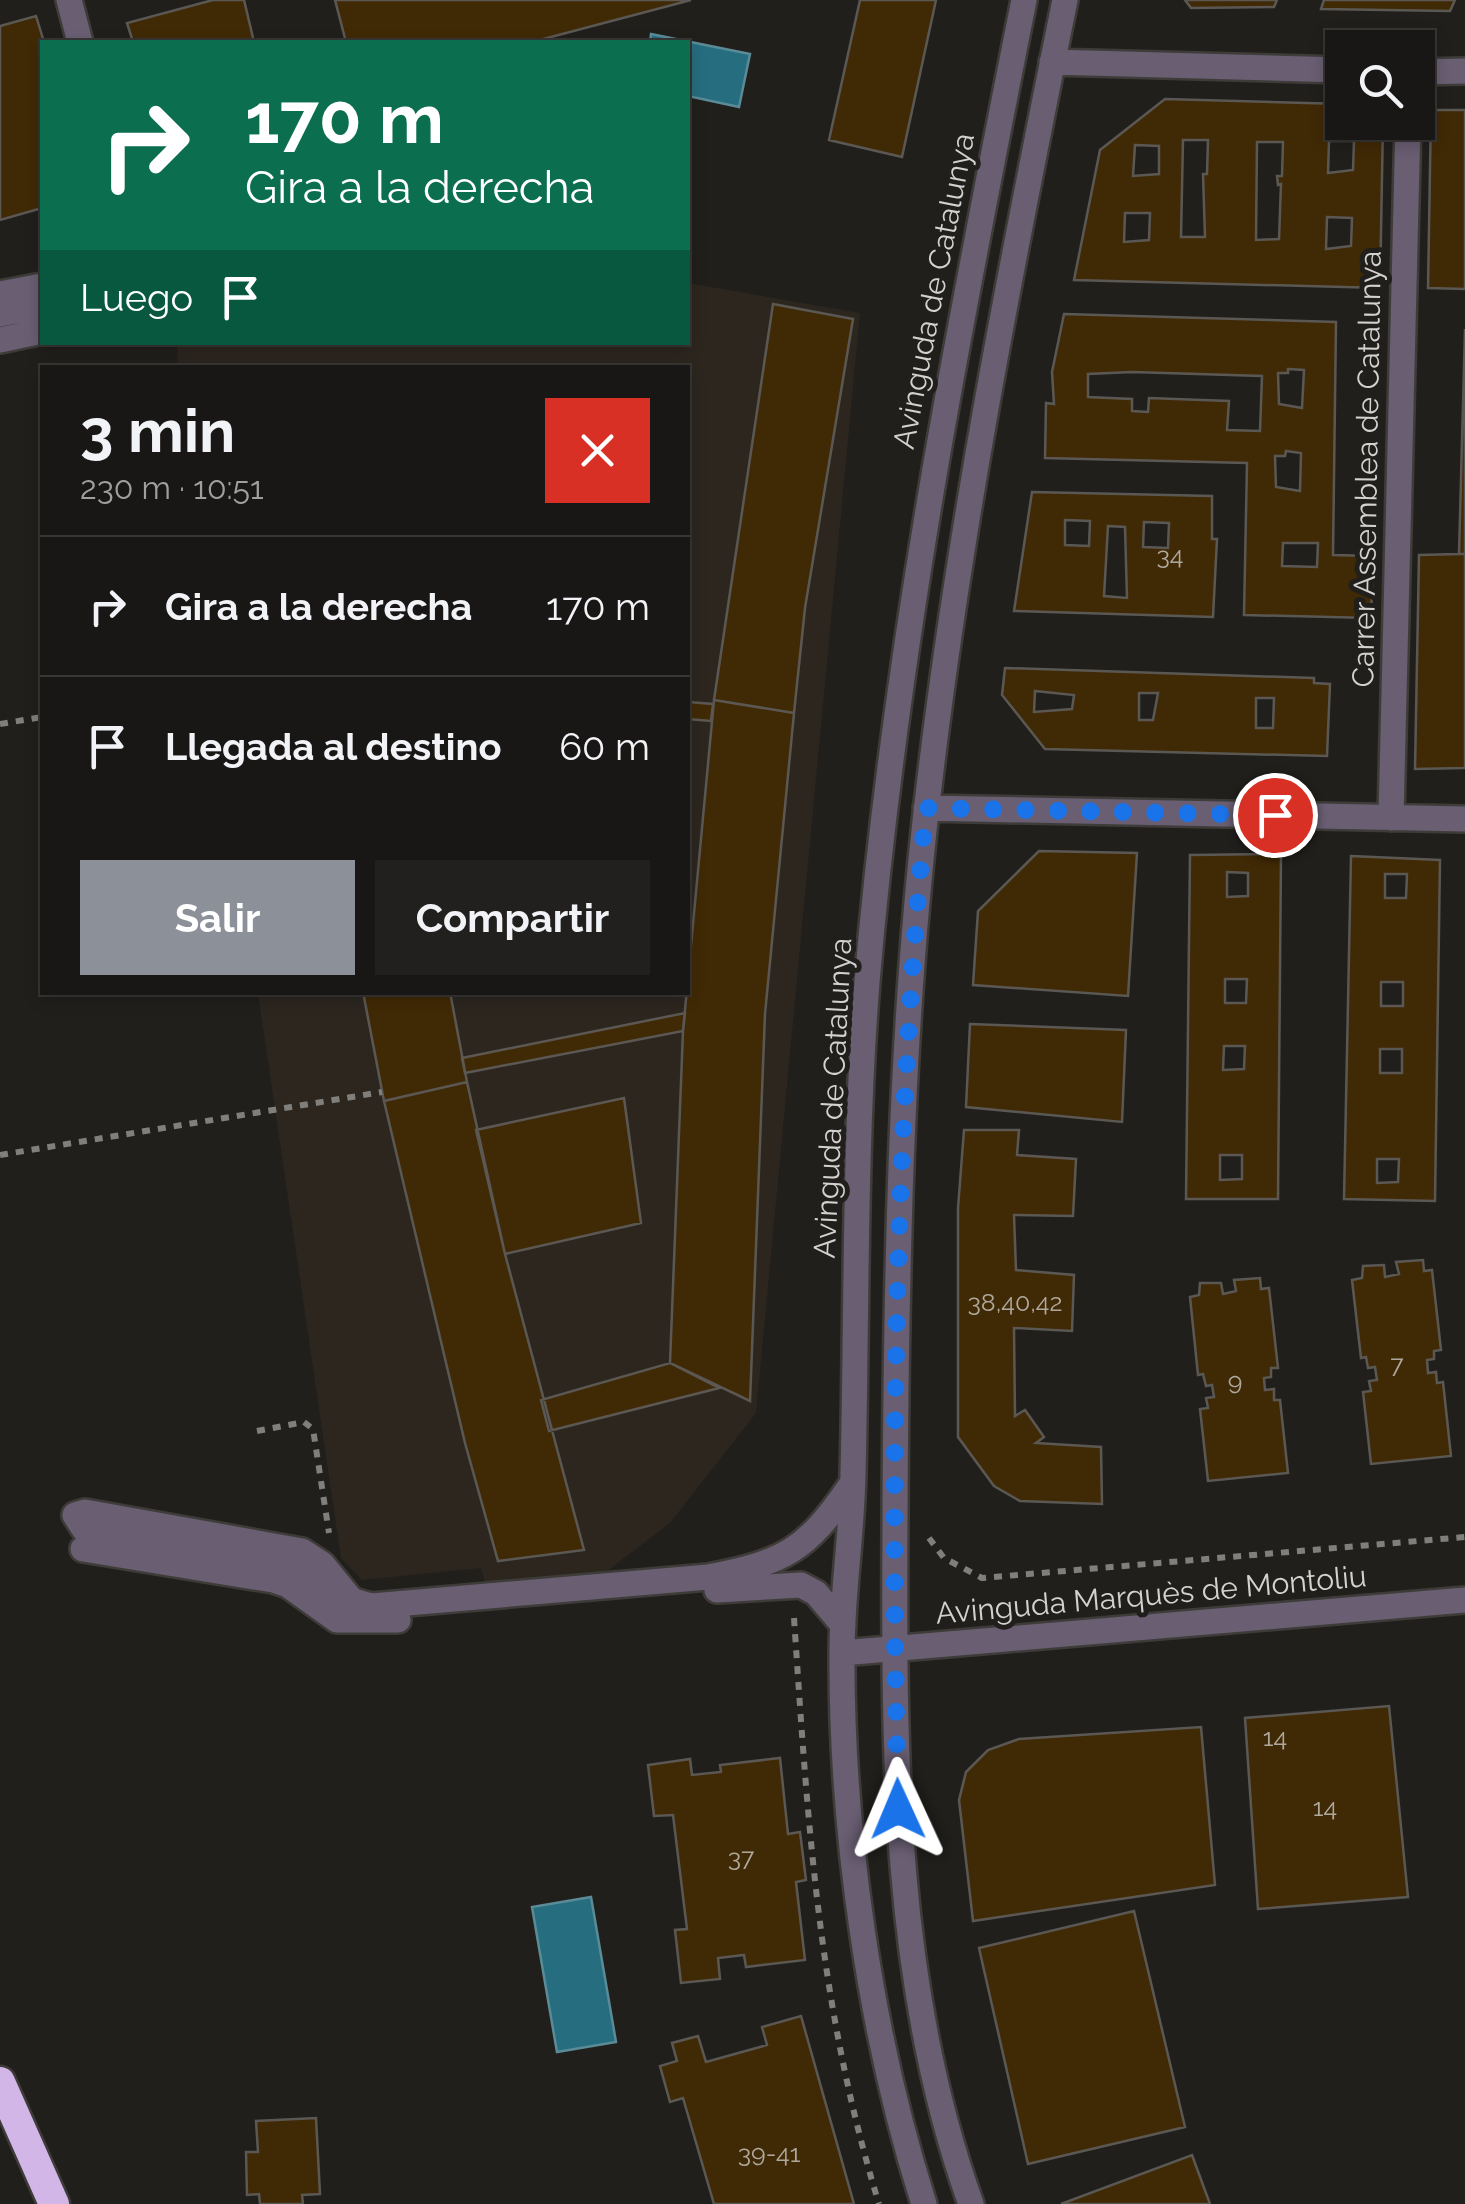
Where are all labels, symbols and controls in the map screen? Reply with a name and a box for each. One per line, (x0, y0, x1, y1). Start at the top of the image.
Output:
map controls (1325, 30, 1435, 140)
button: search (1325, 30, 1435, 140)
text: 170 m (245, 77, 444, 159)
icon: right (80, 80, 210, 210)
street label: Avinguda de Catalunya (886, 130, 981, 452)
text: Gira a la derecha (245, 161, 594, 214)
street label: Carrer Assemblea de Catalunya (1345, 250, 1388, 688)
icon: arrive (213, 270, 268, 325)
text: Luego (80, 275, 193, 320)
text: 3 min (80, 396, 235, 466)
button: close (545, 398, 650, 503)
text: 230 m · 10:51 (80, 469, 264, 506)
house number: 34 (1156, 540, 1184, 570)
icon: right (80, 579, 135, 634)
text: Gira a la derecha (165, 584, 472, 629)
text: 170 m (546, 584, 650, 629)
icon: arrive (80, 719, 135, 774)
text: Llegada al destino (165, 724, 502, 769)
text: 60 m (559, 724, 650, 769)
pin (1233, 773, 1318, 858)
icon: arrive (1248, 788, 1303, 843)
button: Salir (80, 860, 355, 975)
button: Compartir (375, 860, 650, 975)
street label: Avinguda de Catalunya (807, 937, 858, 1259)
house number: 38,40,42 (967, 1287, 1063, 1317)
house number: 7 (1390, 1349, 1404, 1379)
house number: 9 (1228, 1366, 1242, 1396)
street label: Avinguda Marquès de Montoliu (934, 1558, 1368, 1631)
house number: 14 (1263, 1722, 1287, 1752)
position arrow (846, 1757, 950, 1861)
house number: 14 (1313, 1792, 1337, 1822)
house number: 37 (728, 1842, 755, 1872)
house number: 39-41 (738, 2138, 801, 2168)

